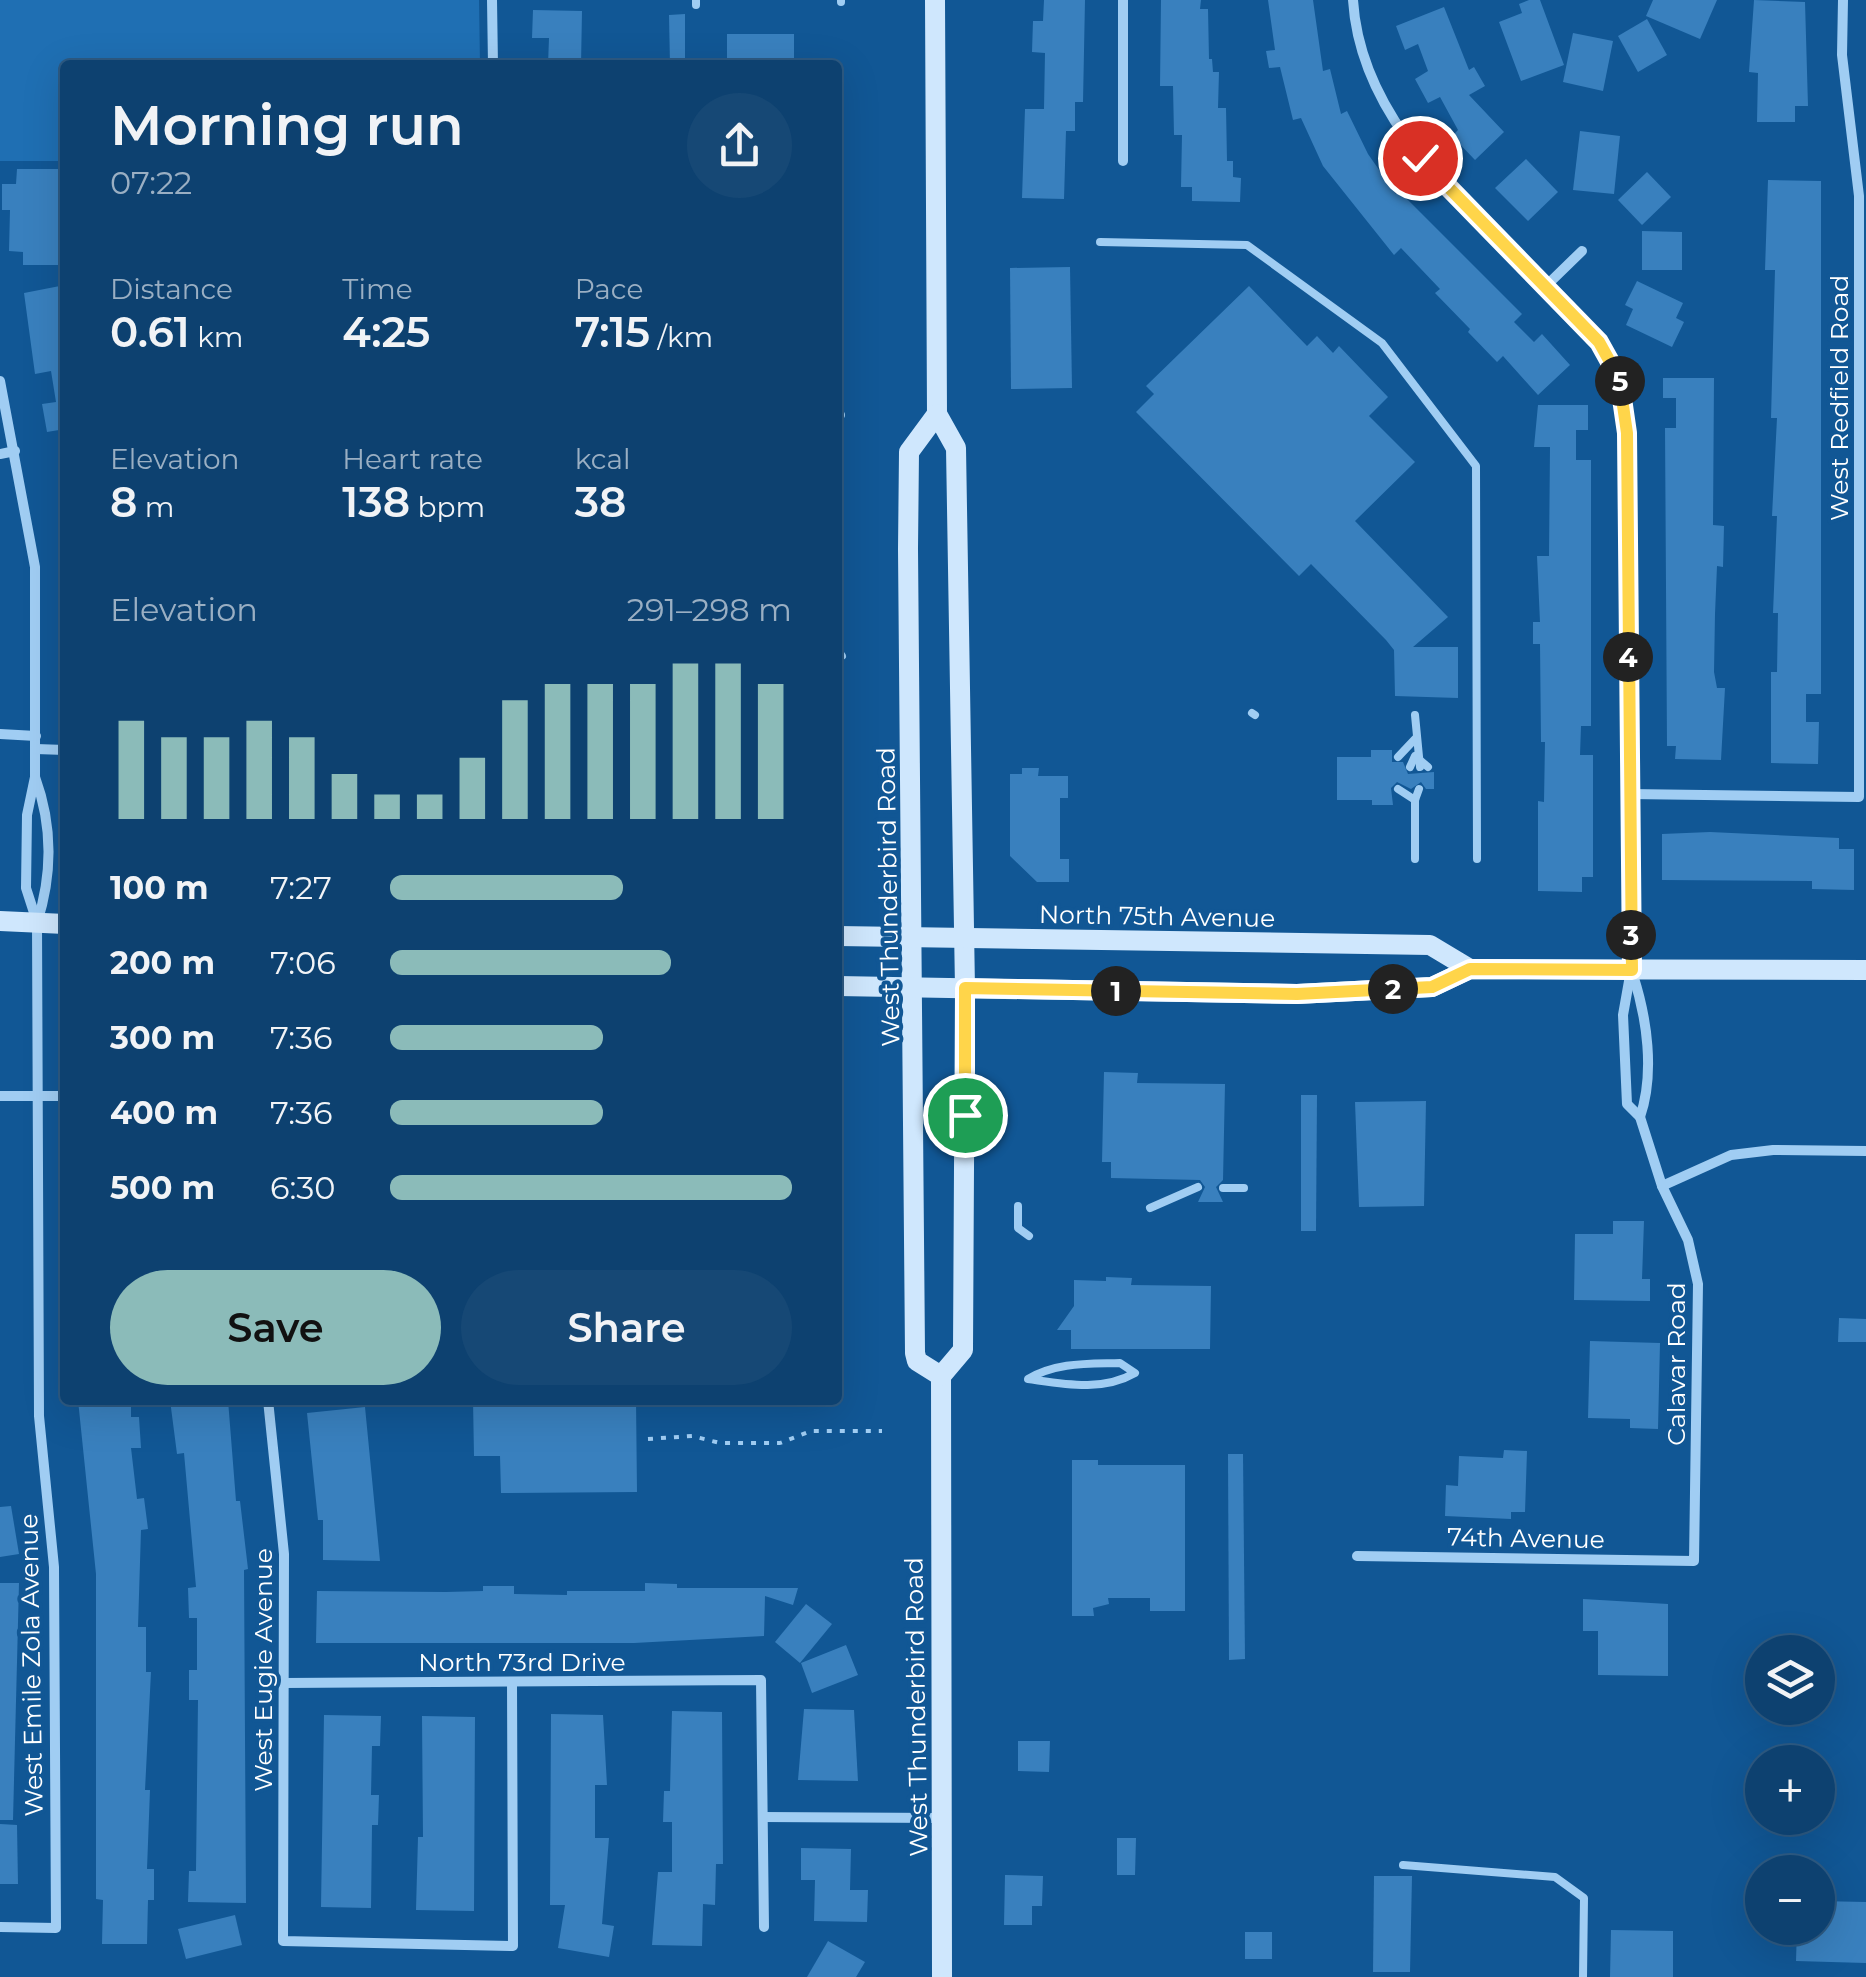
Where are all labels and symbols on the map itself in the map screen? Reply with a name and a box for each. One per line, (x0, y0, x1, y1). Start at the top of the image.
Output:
pin (1378, 116, 1463, 201)
street label: West Redfield Road (1824, 275, 1854, 521)
pin: 5 (1595, 356, 1645, 406)
pin: 4 (1603, 632, 1653, 682)
street label: West Thunderbird Road (870, 747, 906, 1047)
street label: North 75th Avenue (1039, 899, 1275, 933)
pin: 3 (1606, 910, 1656, 960)
pin: 2 (1368, 964, 1418, 1014)
pin: 1 (1091, 966, 1141, 1016)
pin (923, 1073, 1008, 1158)
street label: Calavar Road (1661, 1282, 1691, 1446)
street label: West Emile Zola Avenue (13, 1513, 49, 1817)
street label: 74th Avenue (1447, 1522, 1605, 1554)
street label: West Eugie Avenue (248, 1548, 278, 1792)
street label: West Thunderbird Road (898, 1557, 934, 1857)
street label: North 73rd Drive (418, 1647, 626, 1677)

